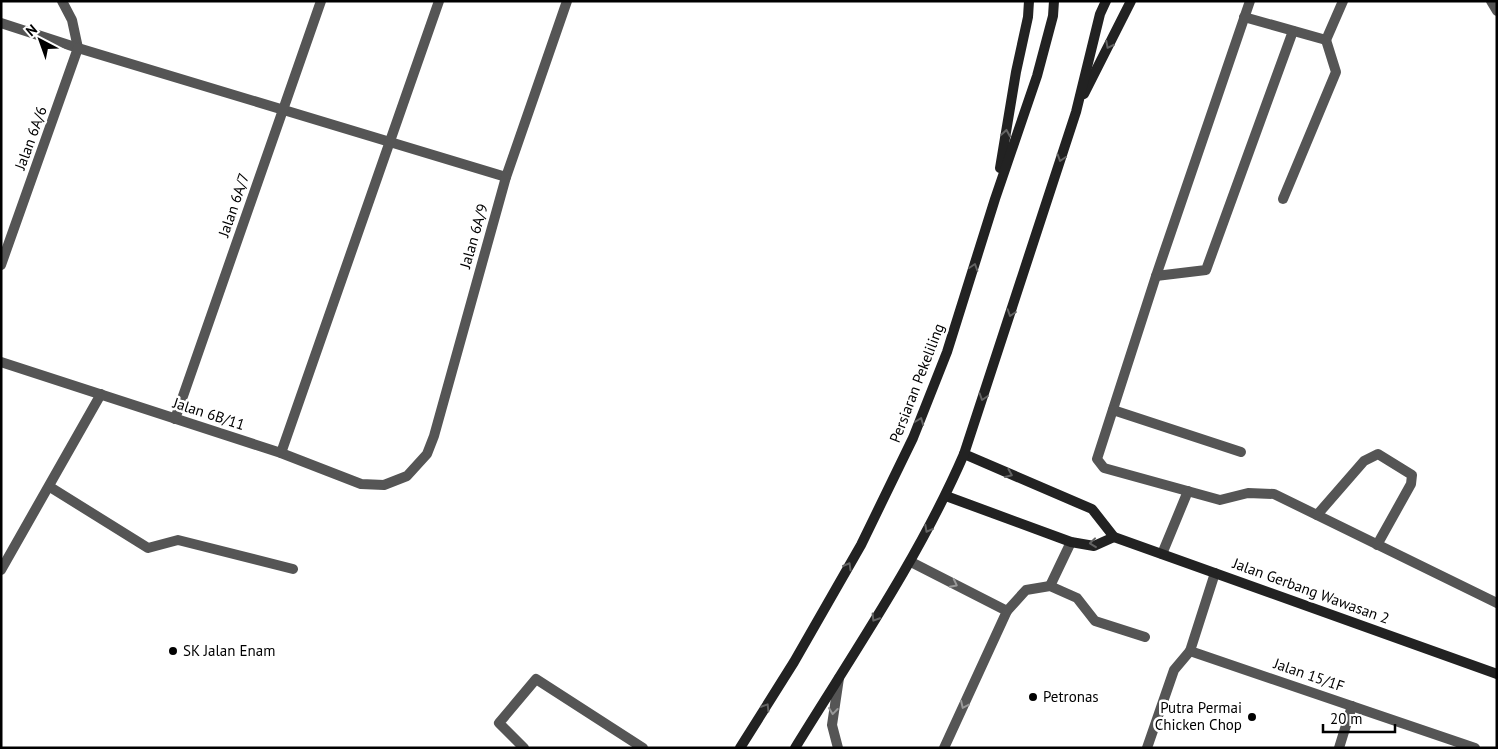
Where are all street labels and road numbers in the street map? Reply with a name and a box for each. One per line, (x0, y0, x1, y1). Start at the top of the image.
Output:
street label: Jalan 6A/6 (10, 103, 51, 173)
street label: Jalan 6A/7 (213, 170, 253, 240)
street label: Jalan 6A/9 (455, 201, 492, 271)
street label: Persiaran Pekeliling (885, 320, 948, 445)
street label: Jalan 6B/11 (170, 393, 247, 434)
street label: Jalan Gerbang Wawasan 2 (1229, 553, 1392, 628)
street label: Jalan 15/1F (1270, 653, 1347, 695)

